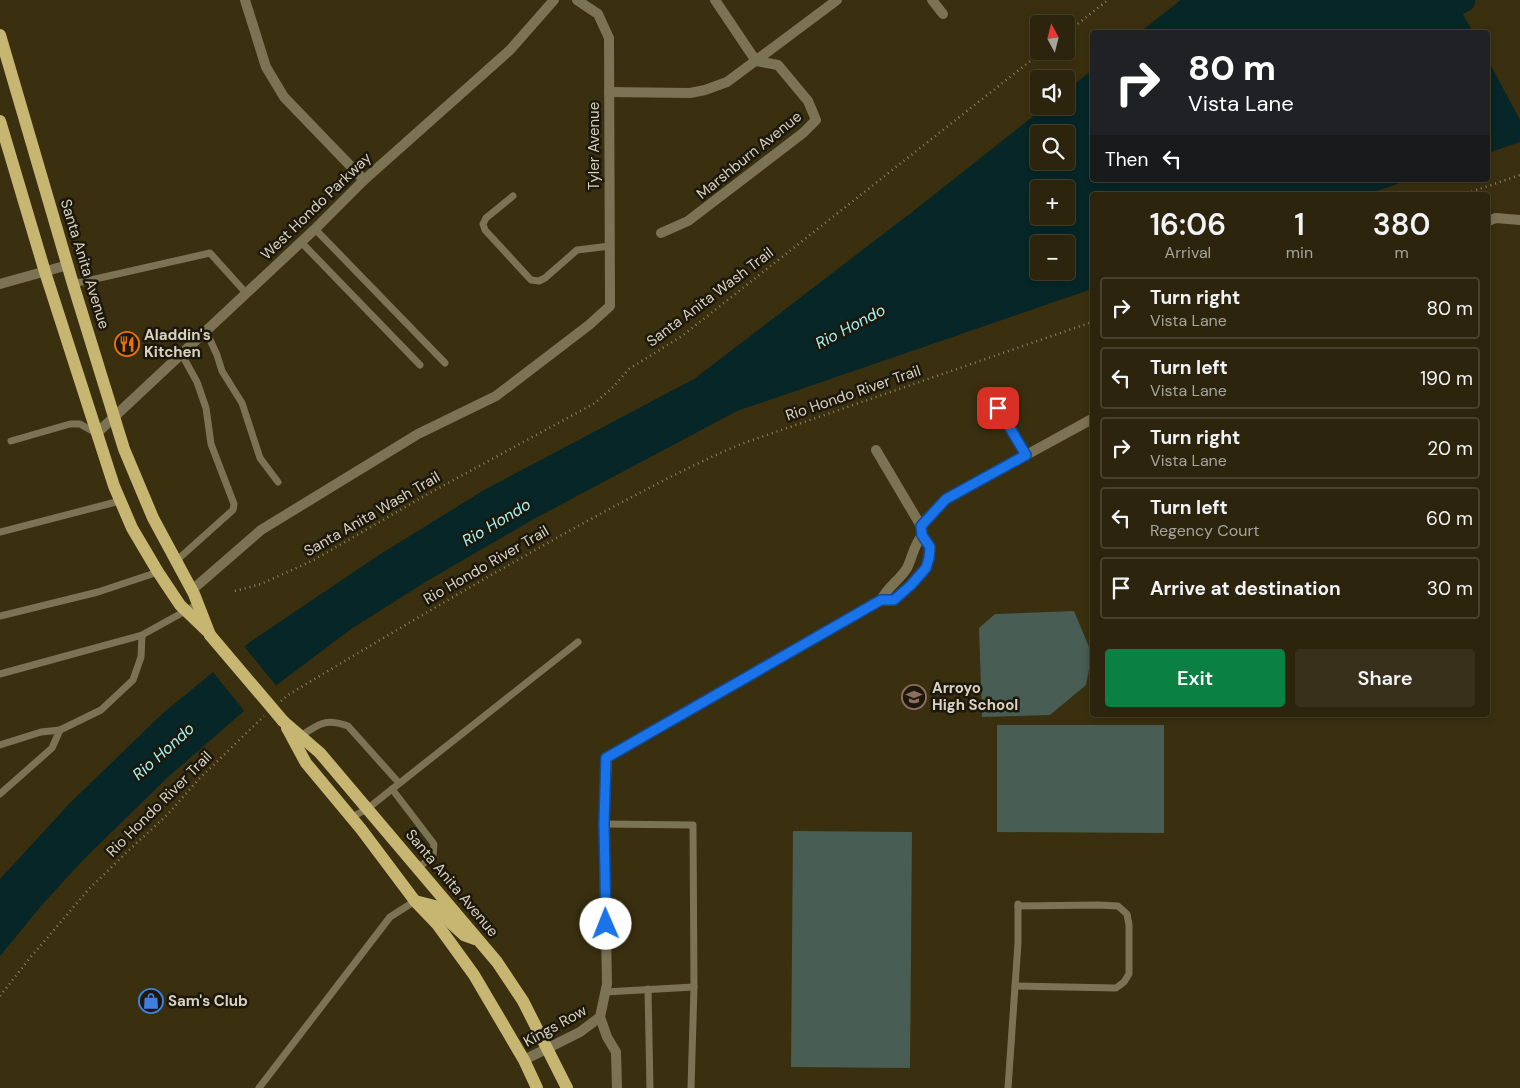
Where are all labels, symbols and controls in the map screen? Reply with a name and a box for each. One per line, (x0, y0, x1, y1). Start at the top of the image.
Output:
north arrow (1030, 15, 1075, 60)
map controls (1030, 15, 1075, 280)
text: 80 m (1188, 45, 1276, 91)
icon: right (1105, 50, 1170, 115)
button: sound (1030, 70, 1075, 115)
text: Vista Lane (1188, 89, 1294, 118)
street label: Tyler Avenue (584, 102, 604, 190)
street label: Marshburn Avenue (692, 106, 806, 204)
button: search (1030, 125, 1075, 170)
icon: left (1158, 145, 1186, 173)
street label: West Hondo Parkway (256, 147, 376, 264)
text: Then (1105, 147, 1148, 172)
button: + (1030, 180, 1075, 225)
street label: Santa Anita Avenue (56, 197, 114, 331)
text: 16:06 (1150, 205, 1226, 244)
text: 1 (1294, 205, 1305, 244)
text: 380 (1373, 205, 1430, 244)
button: − (1030, 235, 1075, 280)
text: Arrival (1165, 242, 1211, 263)
text: min (1286, 242, 1313, 263)
text: m (1394, 242, 1409, 263)
street label: Santa Anita Wash Trail (642, 243, 778, 351)
text: Turn right (1150, 285, 1240, 310)
icon: right (1107, 294, 1135, 322)
text: 80 m (1426, 296, 1473, 321)
water label: Rio Hondo (812, 299, 889, 354)
text: Vista Lane (1150, 310, 1227, 331)
place label: Aladdin's Kitchen (144, 325, 211, 362)
restaurant icon: Aladdin's Kitchen (114, 331, 140, 357)
text: Turn left (1150, 355, 1228, 380)
street label: Rio Hondo River Trail (783, 360, 923, 426)
icon: left (1107, 364, 1135, 392)
text: 190 m (1420, 366, 1473, 391)
text: Vista Lane (1150, 380, 1227, 401)
pin (977, 387, 1019, 429)
icon: arrive (984, 394, 1012, 422)
text: Turn right (1150, 425, 1240, 450)
icon: right (1107, 434, 1135, 462)
text: 20 m (1427, 436, 1473, 461)
text: Vista Lane (1150, 450, 1227, 471)
street label: Santa Anita Wash Trail (300, 467, 444, 561)
water label: Rio Hondo (458, 494, 534, 551)
text: Turn left (1150, 495, 1228, 520)
icon: left (1107, 504, 1135, 532)
text: 60 m (1426, 506, 1473, 531)
text: Regency Court (1150, 520, 1260, 541)
street label: Rio Hondo River Trail (420, 521, 552, 609)
icon: arrive (1107, 574, 1135, 602)
text: Arrive at destination (1150, 576, 1341, 601)
text: 30 m (1427, 576, 1473, 601)
button: Exit (1105, 649, 1285, 707)
button: Share (1295, 649, 1475, 707)
place label: Arroyo High School (932, 678, 1018, 715)
school or university icon: Arroyo High School (901, 684, 927, 710)
water label: Rio Hondo (128, 718, 199, 785)
street label: Rio Hondo River Trail (102, 747, 216, 861)
street label: Santa Anita Avenue (401, 825, 503, 941)
position arrow (579, 897, 631, 949)
shop icon: Sam's Club (138, 988, 164, 1014)
place label: Sam's Club (168, 991, 248, 1011)
street label: Kings Row (520, 1000, 591, 1052)

